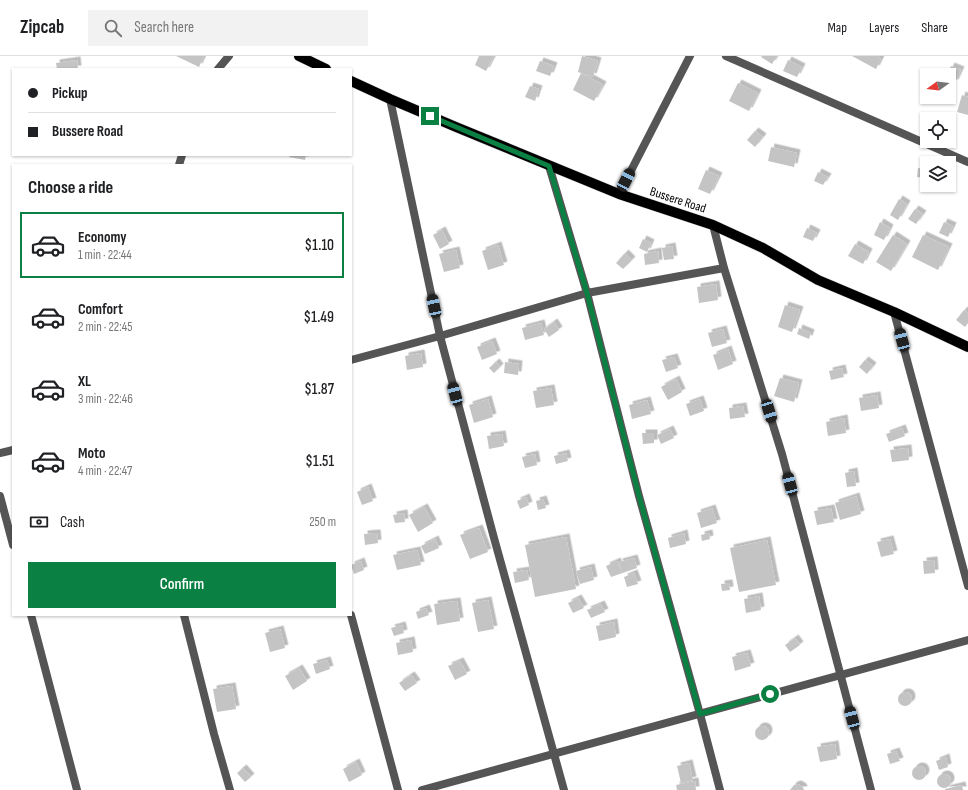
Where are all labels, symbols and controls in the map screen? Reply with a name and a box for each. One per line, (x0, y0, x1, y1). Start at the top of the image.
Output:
search box (88, 10, 368, 46)
text: Zipcab (20, 16, 64, 39)
icon: search (102, 17, 124, 39)
text: Search here (134, 18, 194, 37)
text: Map (827, 19, 847, 36)
text: Layers (869, 19, 899, 36)
text: Share (921, 19, 948, 36)
north arrow (920, 68, 956, 104)
map controls (920, 68, 956, 192)
text: Pickup (52, 84, 88, 103)
route end (421, 107, 439, 125)
button: locate (920, 112, 956, 148)
text: Bussere Road (52, 122, 123, 141)
button: layers (920, 156, 956, 192)
car (615, 167, 637, 193)
text: Choose a ride (28, 177, 113, 198)
street label: Bussere Road (648, 183, 708, 217)
icon: car (30, 227, 66, 263)
text: Economy (78, 228, 127, 247)
text: $1.10 (305, 236, 334, 255)
text: 1 min · 22:44 (78, 247, 132, 263)
car (426, 293, 442, 319)
icon: car (30, 299, 66, 335)
text: Comfort (78, 300, 123, 319)
text: $1.49 (304, 308, 334, 327)
text: 2 min · 22:45 (78, 319, 132, 335)
car (893, 327, 911, 353)
icon: car (30, 371, 66, 407)
text: XL (78, 372, 91, 391)
text: $1.87 (304, 380, 334, 399)
car (446, 381, 464, 407)
text: 3 min · 22:46 (78, 391, 133, 407)
car (760, 398, 778, 424)
icon: car (30, 443, 66, 479)
text: Moto (78, 444, 105, 463)
text: $1.51 (305, 452, 334, 471)
text: 4 min · 22:47 (78, 463, 132, 479)
car (781, 471, 799, 497)
icon: cash (28, 511, 50, 533)
text: Cash (60, 513, 85, 532)
text: 250 m (309, 514, 336, 530)
button: Confirm (28, 562, 336, 608)
route start (761, 685, 779, 703)
car (843, 705, 861, 731)

